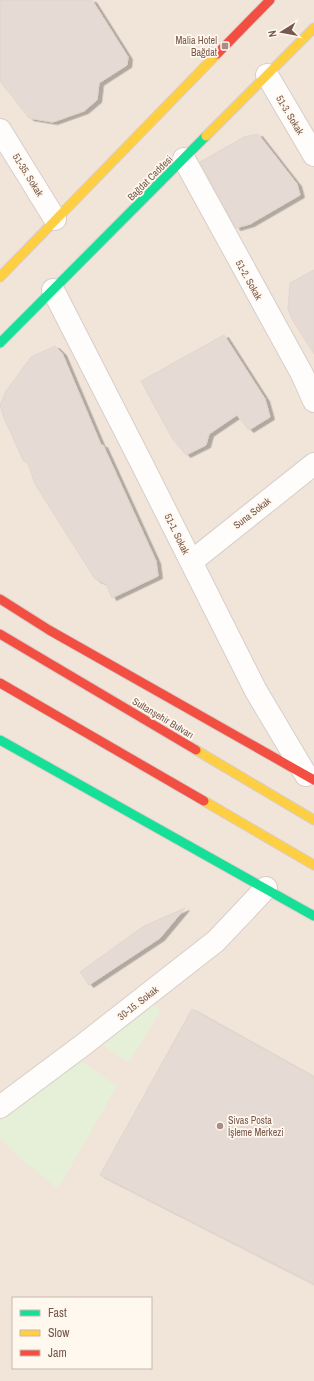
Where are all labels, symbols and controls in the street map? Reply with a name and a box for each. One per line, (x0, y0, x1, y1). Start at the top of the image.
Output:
north arrow (262, 12, 302, 52)
text: N (265, 29, 280, 38)
place label: Malia Hotel Bağdat (176, 34, 218, 59)
marker: Malia Hotel Bağdat (220, 41, 230, 51)
street label: 51-3. Sokak (273, 93, 307, 138)
street label: 51-35. Sokak (10, 151, 47, 200)
street label: Bağdat Caddesi (125, 153, 175, 203)
street label: 51-2. Sokak (233, 258, 266, 303)
street label: Suna Sokak (231, 494, 274, 532)
street label: 51-1. Sokak (162, 511, 193, 557)
street label: Sultanşehir Bulvarı (130, 695, 196, 741)
street label: 30-15. Sokak (115, 982, 162, 1023)
place label: Sivas Posta İşleme Merkezi (228, 1114, 284, 1139)
marker: Sivas Posta İşleme Merkezi (215, 1121, 225, 1131)
legend (12, 1297, 152, 1369)
text: Fast (48, 1305, 67, 1321)
text: Slow (48, 1325, 70, 1341)
text: Jam (48, 1345, 67, 1361)

